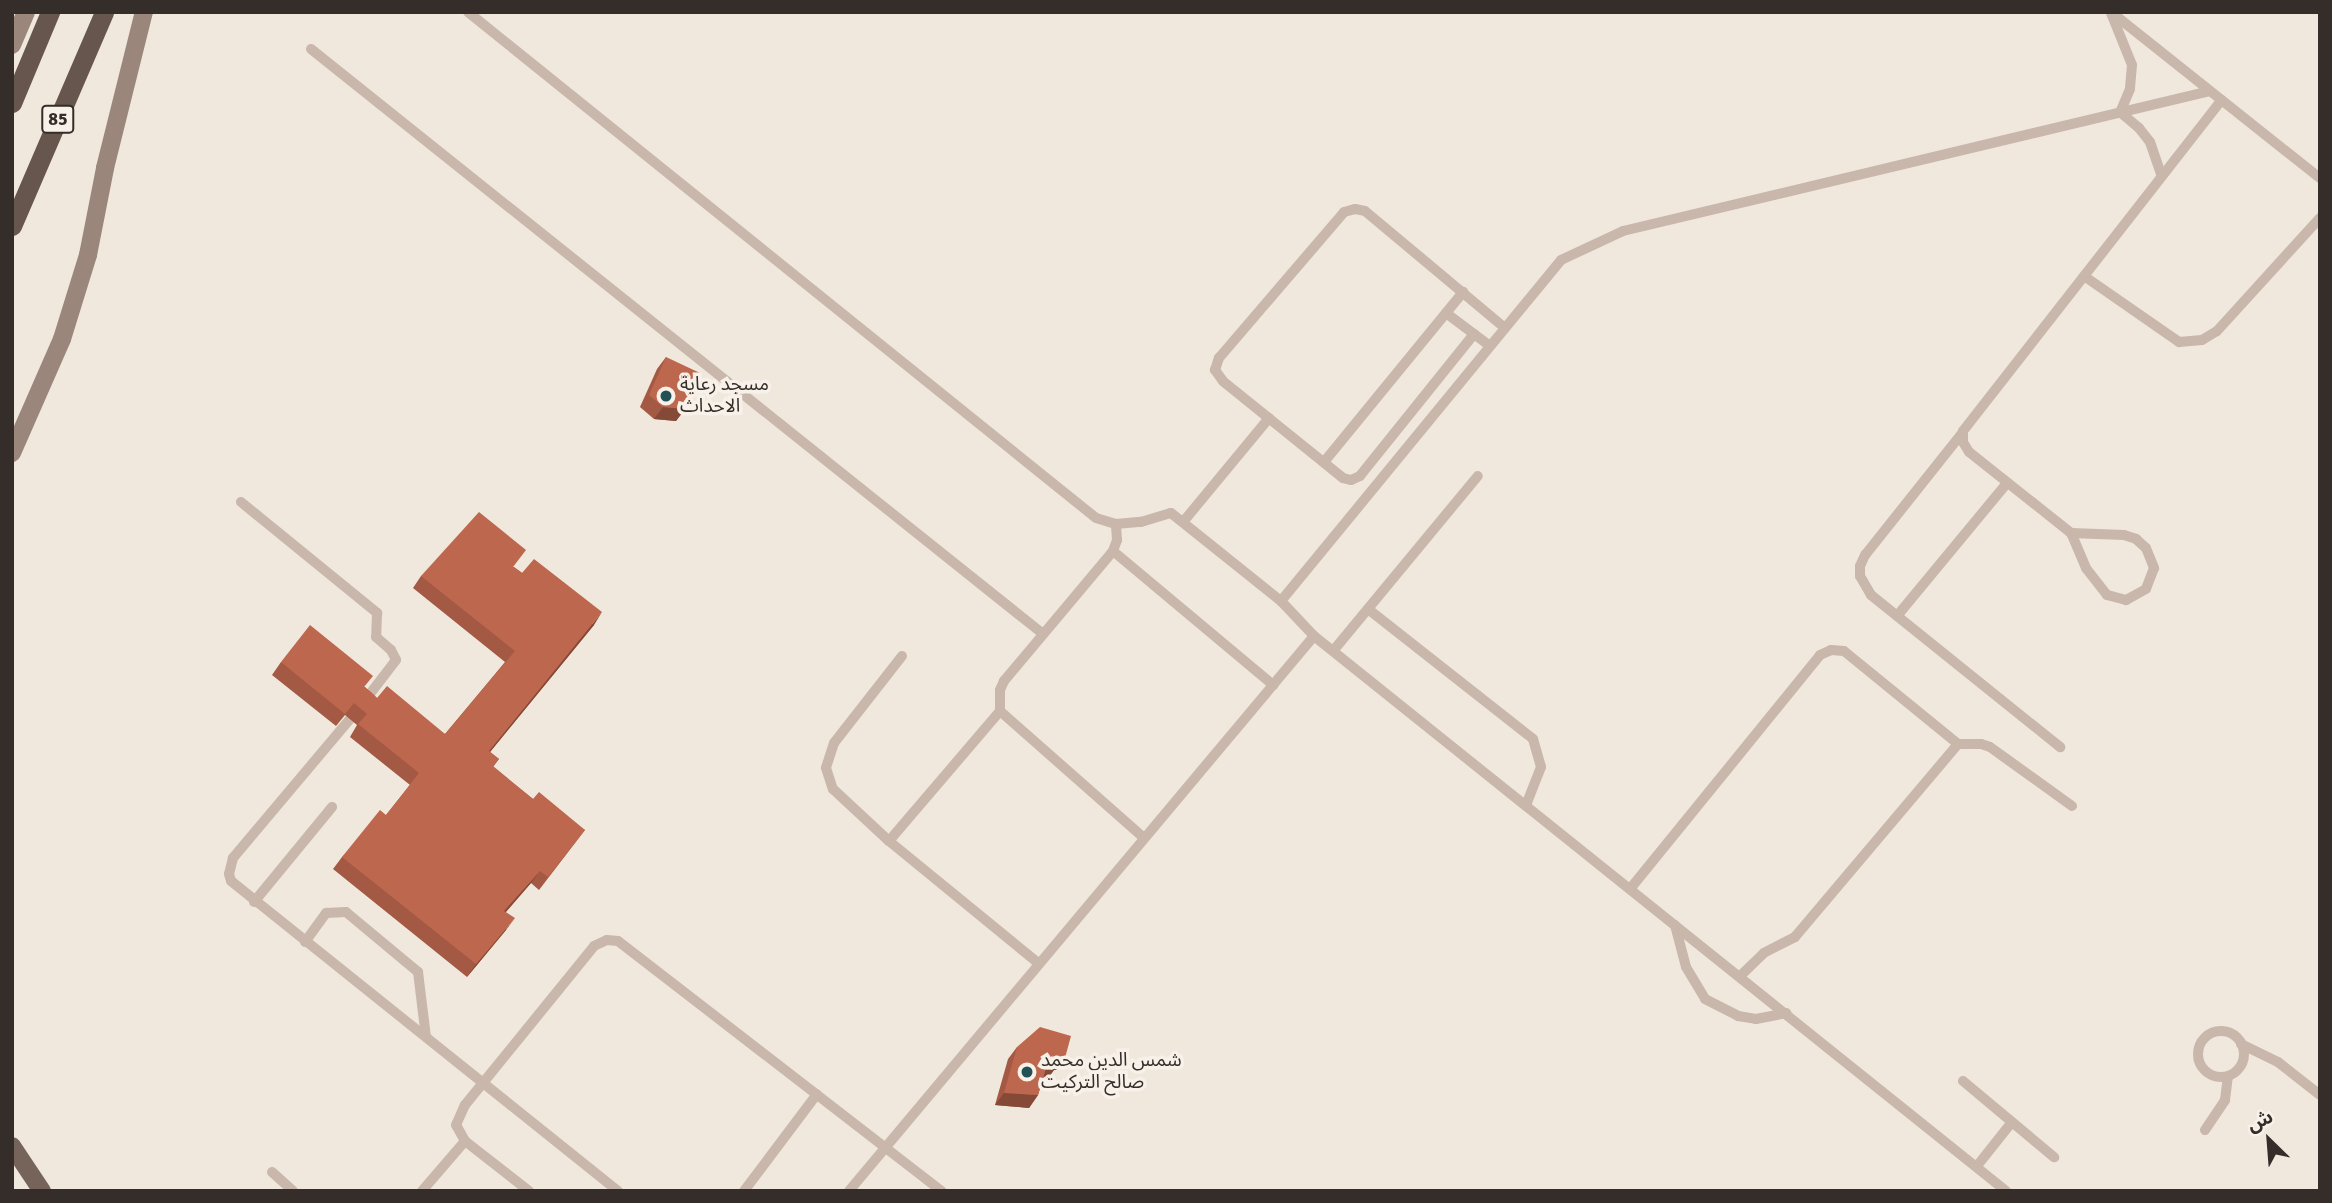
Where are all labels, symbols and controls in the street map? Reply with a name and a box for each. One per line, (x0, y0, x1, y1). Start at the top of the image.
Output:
road number: 85 (41, 104, 76, 134)
place label: مسجد رعاية الاحداث (680, 374, 769, 418)
marker: مسجد رعاية الاحداث (658, 388, 674, 404)
place label: شمس الدين محمد صالح التركيت (1041, 1050, 1182, 1094)
marker: شمس الدين محمد صالح التركيت (1019, 1064, 1035, 1080)
north arrow (2234, 1105, 2304, 1175)
text: ش (2243, 1105, 2277, 1137)

